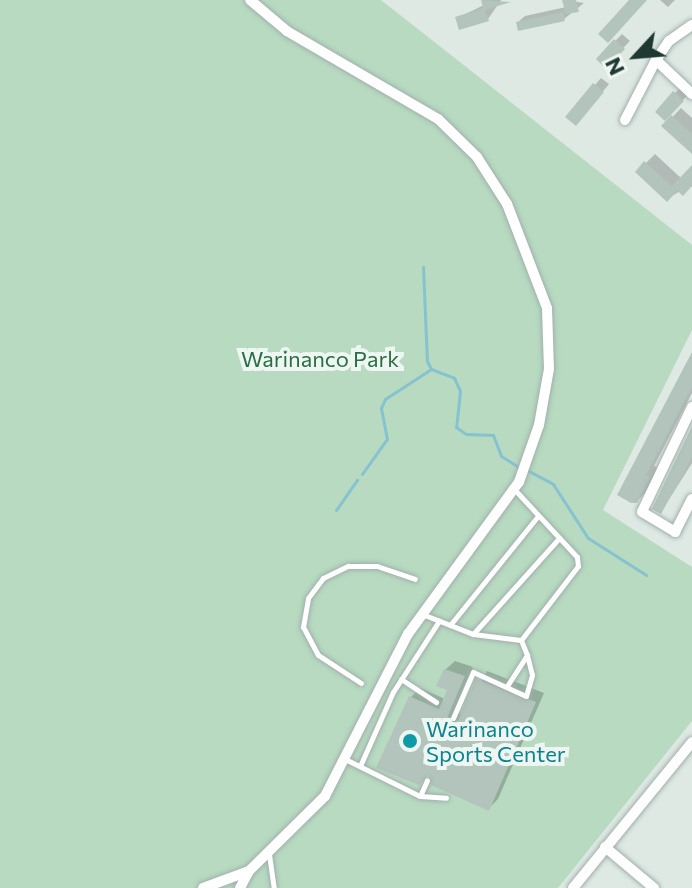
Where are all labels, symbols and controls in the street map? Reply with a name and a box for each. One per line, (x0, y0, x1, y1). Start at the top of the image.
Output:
north arrow (596, 16, 676, 96)
text: N (598, 53, 630, 80)
park label: Warinanco Park (241, 346, 399, 372)
place label: Warinanco Sports Center (426, 715, 566, 766)
marker: Warinanco Sports Center (401, 732, 419, 750)

